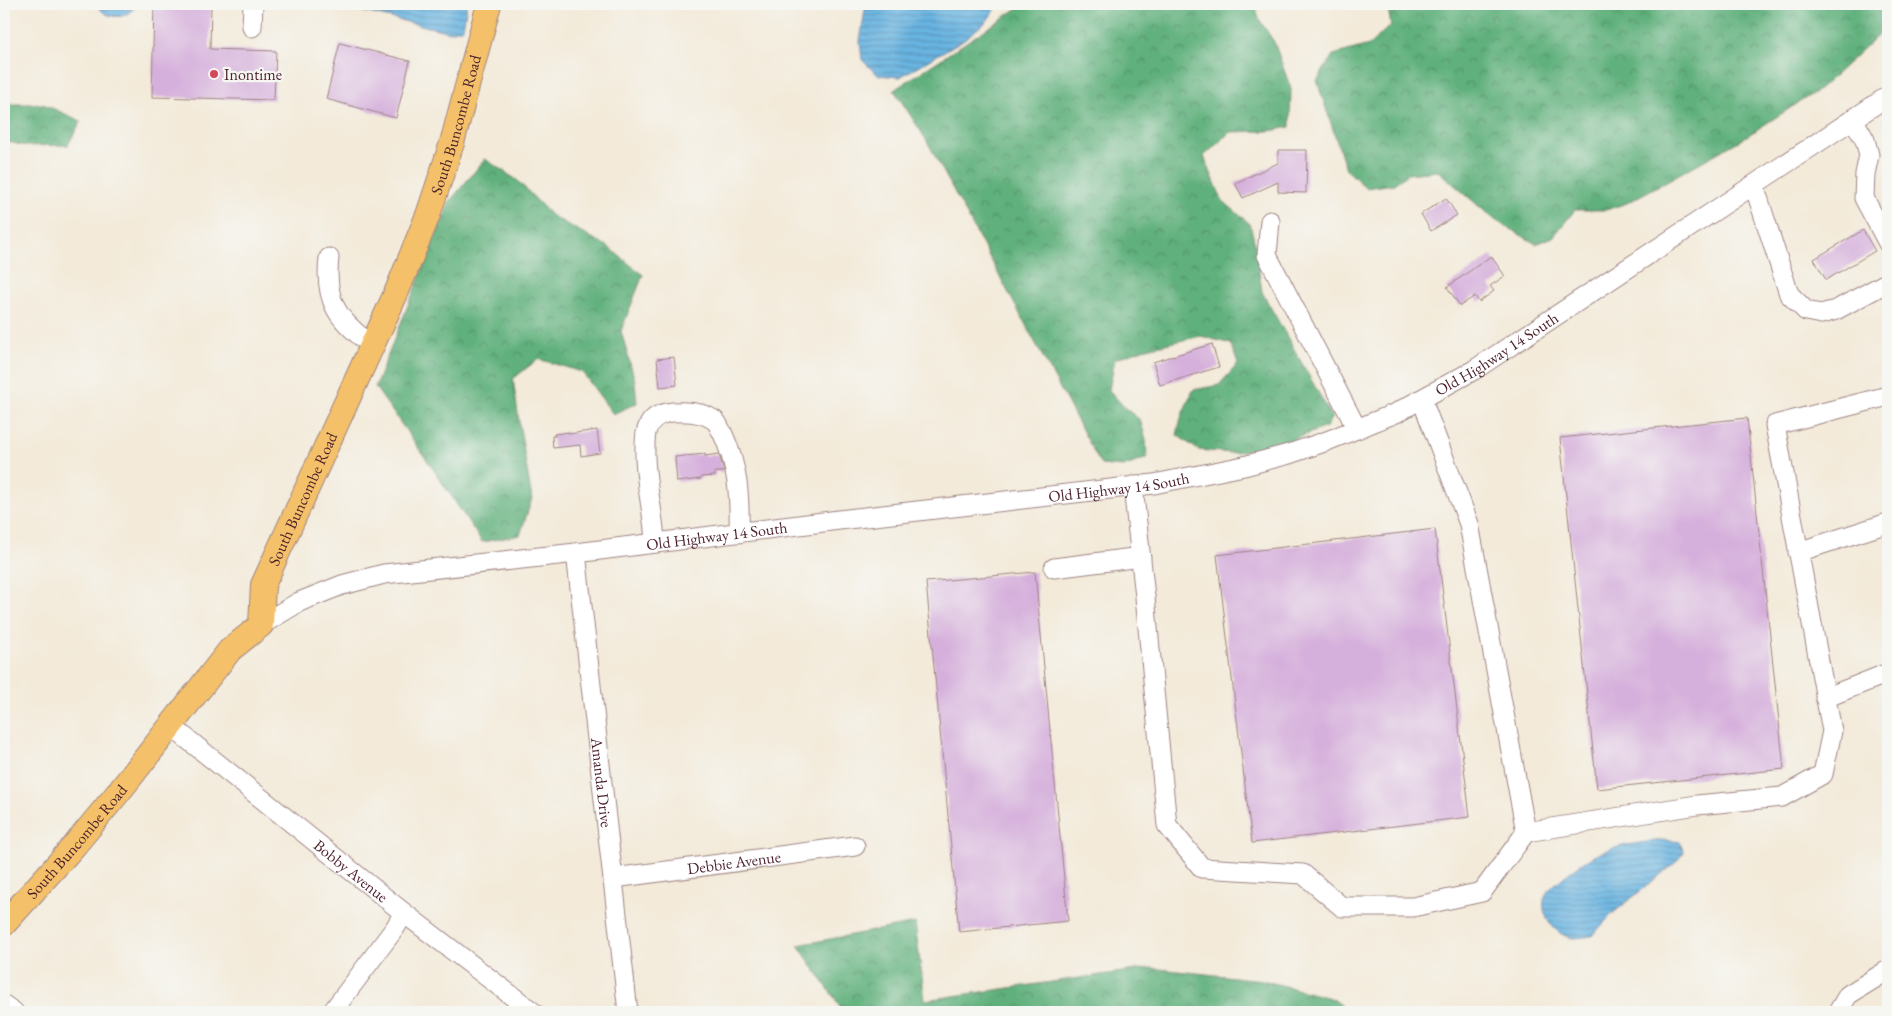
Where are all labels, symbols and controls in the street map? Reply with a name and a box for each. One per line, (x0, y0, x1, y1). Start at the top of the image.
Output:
street label: South Buncombe Road (425, 52, 486, 197)
place label: Inontime (224, 64, 282, 85)
marker: Inontime (208, 68, 220, 80)
street label: Old Highway 14 South (1431, 307, 1562, 400)
street label: South Buncombe Road (263, 428, 342, 569)
street label: Old Highway 14 South (1047, 467, 1191, 507)
street label: Old Highway 14 South (645, 516, 788, 555)
street label: Amanda Drive (586, 735, 618, 829)
street label: South Buncombe Road (21, 779, 132, 903)
street label: Bobby Avenue (310, 834, 393, 907)
street label: Debbie Avenue (686, 845, 782, 879)

